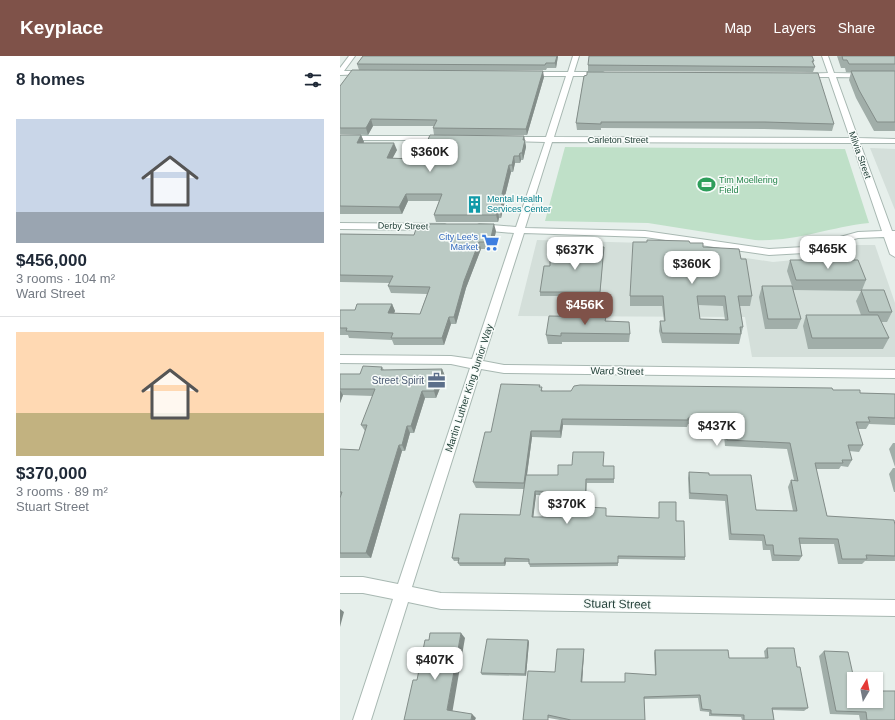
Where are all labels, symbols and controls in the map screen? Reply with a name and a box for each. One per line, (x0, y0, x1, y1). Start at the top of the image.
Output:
text: Keyplace (20, 17, 103, 38)
text: Map (724, 20, 752, 36)
text: Layers (774, 20, 816, 36)
text: Share (838, 20, 875, 36)
icon: filters (302, 69, 324, 91)
text: 8 homes (16, 70, 85, 89)
street label: Milvia Street (847, 130, 873, 180)
street label: Carleton Street (588, 135, 649, 145)
pin: $360K (402, 139, 458, 173)
text: $360K (411, 144, 449, 159)
icon: home (134, 145, 206, 217)
sports icon: Tim Moellering Field (696, 175, 716, 195)
place label: Tim Moellering Field (719, 175, 778, 195)
building icon: Mental Health Services Center (464, 194, 484, 214)
place label: Mental Health Services Center (487, 194, 551, 214)
street label: Derby Street (378, 221, 429, 231)
place label: City Lee's Market (439, 232, 479, 252)
supermarket icon: City Lee's Market (481, 232, 501, 252)
pin: $465K (800, 236, 856, 270)
pin: $637K (547, 237, 603, 271)
text: $465K (809, 241, 847, 256)
text: $637K (556, 242, 594, 257)
text: $456,000 (16, 251, 87, 270)
pin: $360K (664, 251, 720, 285)
text: $360K (673, 256, 711, 271)
text: 3 rooms · 104 m² (16, 271, 115, 286)
text: Ward Street (16, 286, 85, 301)
pin: $456K (557, 292, 613, 326)
text: $456K (566, 297, 604, 312)
street label: Martin Luther King Junior Way (443, 323, 495, 453)
icon: home (134, 358, 206, 430)
street label: Ward Street (590, 365, 644, 377)
office icon: Street Spirit (427, 370, 447, 390)
place label: Street Spirit (372, 375, 424, 386)
pin: $437K (689, 413, 745, 447)
text: $437K (698, 418, 736, 433)
text: $370,000 (16, 464, 87, 483)
text: 3 rooms · 89 m² (16, 484, 108, 499)
pin: $370K (539, 491, 595, 525)
text: $370K (548, 496, 586, 511)
text: Stuart Street (16, 499, 89, 514)
street label: Stuart Street (583, 596, 651, 612)
pin: $407K (407, 647, 463, 681)
text: $407K (416, 652, 454, 667)
north arrow (847, 672, 883, 708)
map controls (847, 672, 883, 708)

